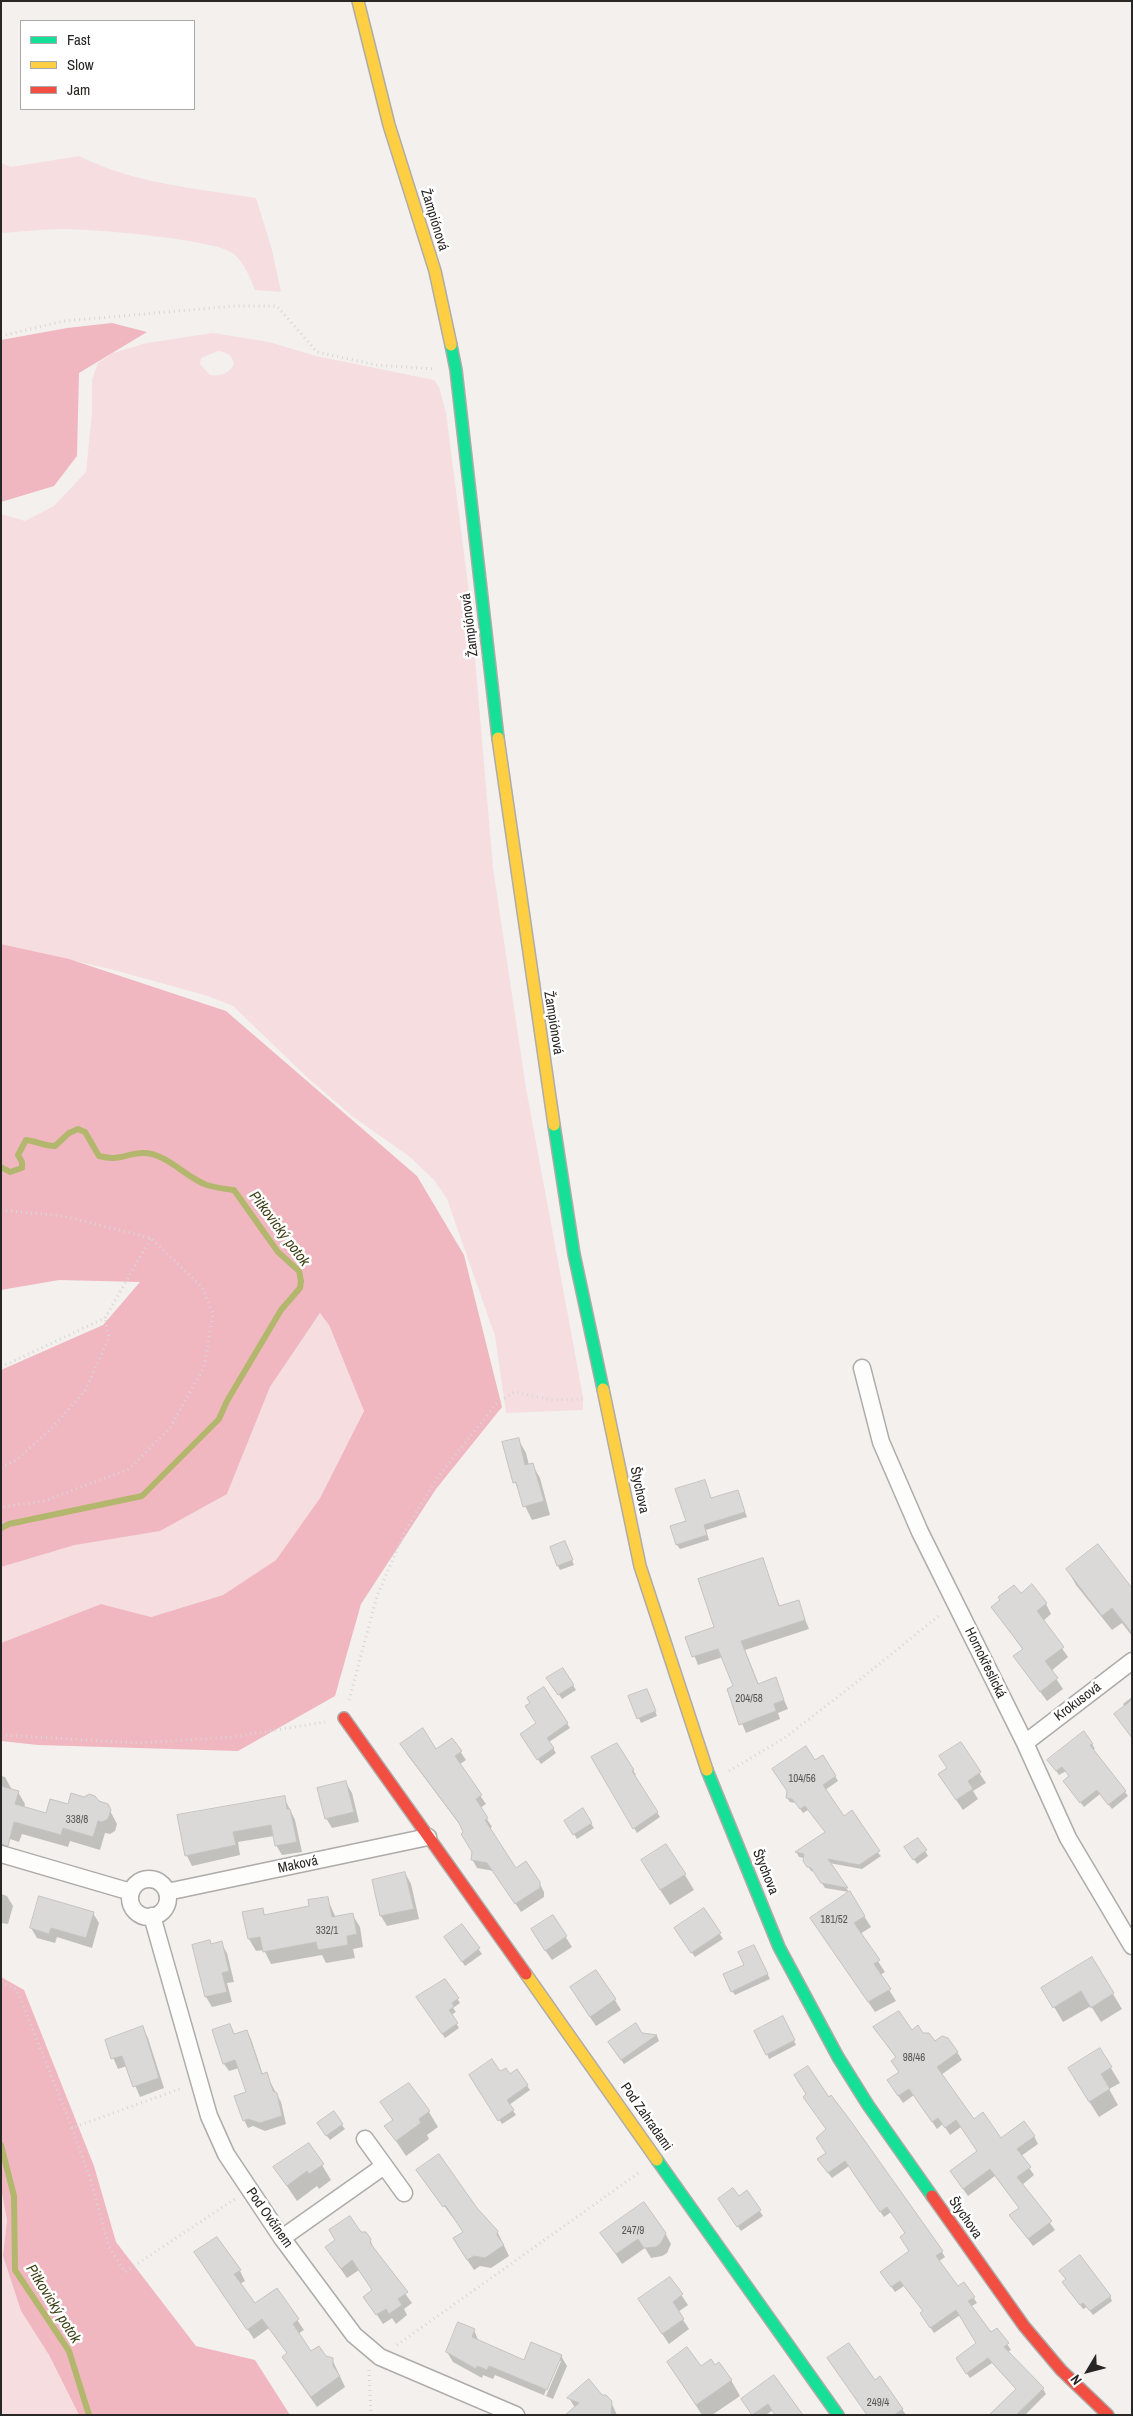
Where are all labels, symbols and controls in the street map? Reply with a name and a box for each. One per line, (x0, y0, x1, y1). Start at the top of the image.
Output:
legend (20, 20, 195, 110)
text: Fast (67, 29, 90, 50)
text: Slow (67, 54, 94, 75)
text: Jam (67, 79, 90, 100)
street label: Žampiónová (417, 187, 451, 253)
street label: Žampiónová (458, 592, 482, 658)
street label: Žampiónová (540, 990, 566, 1056)
water label: Pitkovický potok (245, 1188, 313, 1270)
street label: Štychova (626, 1465, 652, 1515)
street label: Hornokřeslická (961, 1625, 1009, 1701)
street label: Krokusová (1051, 1679, 1105, 1725)
house number: 204/58 (735, 1692, 763, 1706)
house number: 104/56 (788, 1772, 816, 1786)
house number: 338/8 (66, 1813, 88, 1827)
street label: Štychova (748, 1847, 782, 1897)
street label: Maková (277, 1853, 319, 1877)
house number: 181/52 (820, 1913, 848, 1927)
house number: 332/1 (316, 1924, 338, 1938)
house number: 98/46 (903, 2051, 925, 2065)
street label: Pod Zahradami (616, 2080, 676, 2154)
street label: Pod Ovčínem (242, 2185, 296, 2251)
street label: Štychova (945, 2194, 985, 2242)
house number: 247/9 (622, 2224, 644, 2238)
water label: Pitkovický potok (22, 2261, 84, 2347)
north arrow (1063, 2346, 1113, 2396)
text: N (1066, 2371, 1086, 2389)
house number: 249/4 (867, 2396, 889, 2410)

